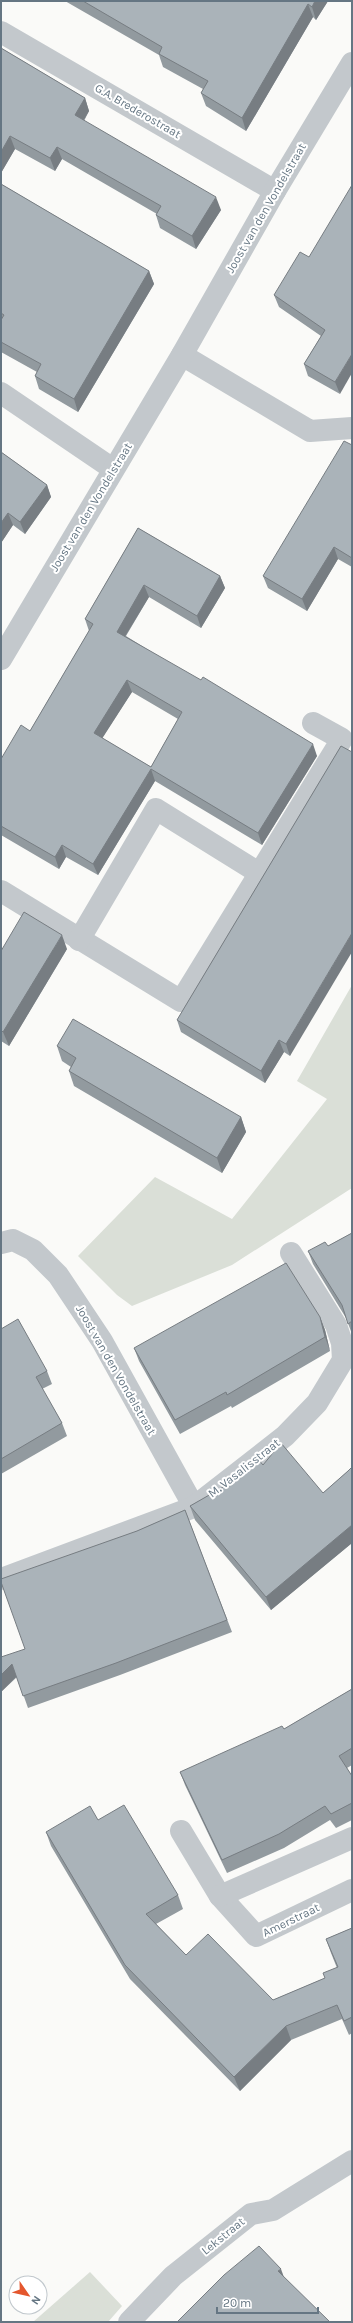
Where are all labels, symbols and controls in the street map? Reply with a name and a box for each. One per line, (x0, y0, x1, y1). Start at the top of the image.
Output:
street label: G.A. Brederostraat (93, 81, 184, 141)
street label: Joost van den Vondelstraat (223, 140, 309, 275)
street label: Joost van den Vondelstraat (47, 440, 135, 574)
street label: Joost van den Vondelstraat (73, 1303, 159, 1438)
street label: M. Vasalisstraat (205, 1435, 283, 1500)
street label: Amerstraat (260, 1900, 322, 1940)
street label: Lekstraat (199, 2214, 248, 2258)
north arrow (8, 2275, 48, 2315)
scale bar (217, 2289, 318, 2315)
text: N (28, 2293, 43, 2307)
text: 20 m (223, 2296, 251, 2310)

